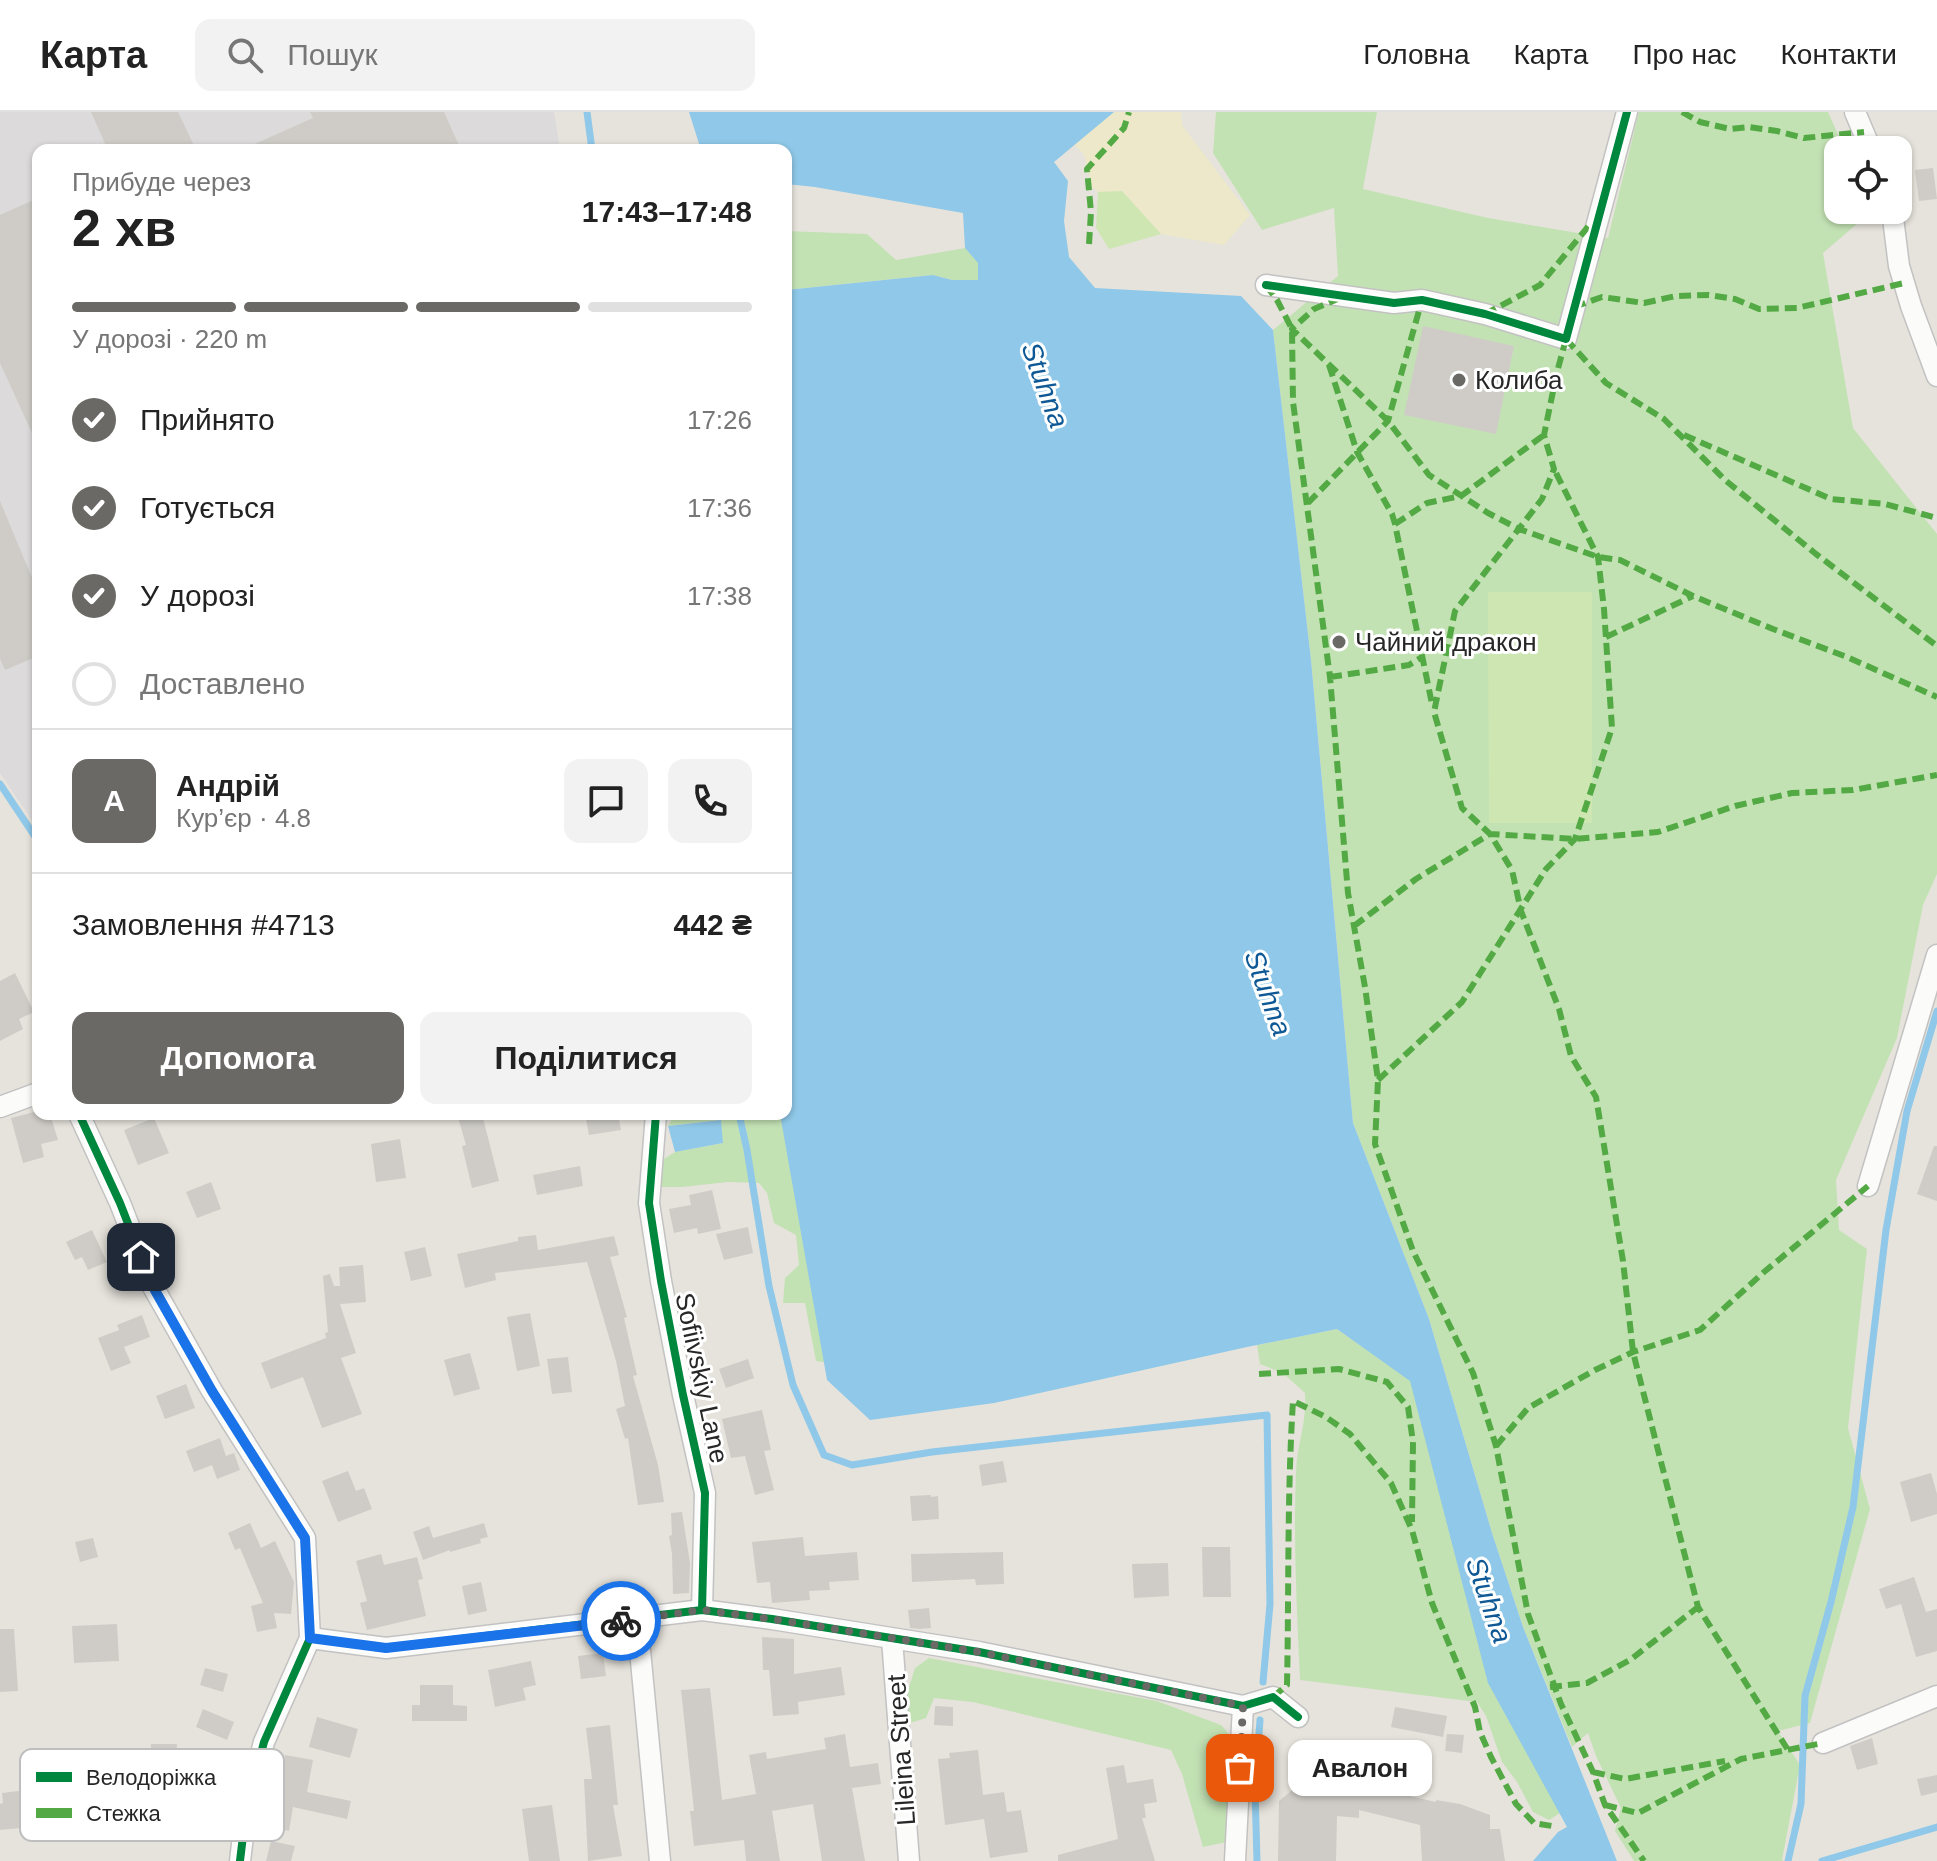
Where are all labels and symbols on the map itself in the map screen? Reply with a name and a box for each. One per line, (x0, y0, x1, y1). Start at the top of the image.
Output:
water label: Stuhna (1015, 338, 1075, 432)
place label: Колиба (1475, 365, 1563, 395)
marker: Колиба (1450, 371, 1468, 389)
place label: Чайний дракон (1355, 627, 1537, 657)
marker: Чайний дракон (1330, 633, 1348, 651)
water label: Stuhna (1238, 946, 1298, 1040)
pin (107, 1223, 175, 1291)
street label: Sofiivskiy Lane (669, 1290, 735, 1466)
water label: Stuhna (1460, 1553, 1518, 1647)
courier (581, 1581, 661, 1661)
street label: Lileina Street (881, 1672, 921, 1827)
pin (1206, 1734, 1274, 1802)
callout: Авалон (1288, 1740, 1432, 1796)
legend (20, 1749, 284, 1841)
text: Велодоріжка (86, 1765, 217, 1790)
text: Стежка (86, 1801, 162, 1826)

